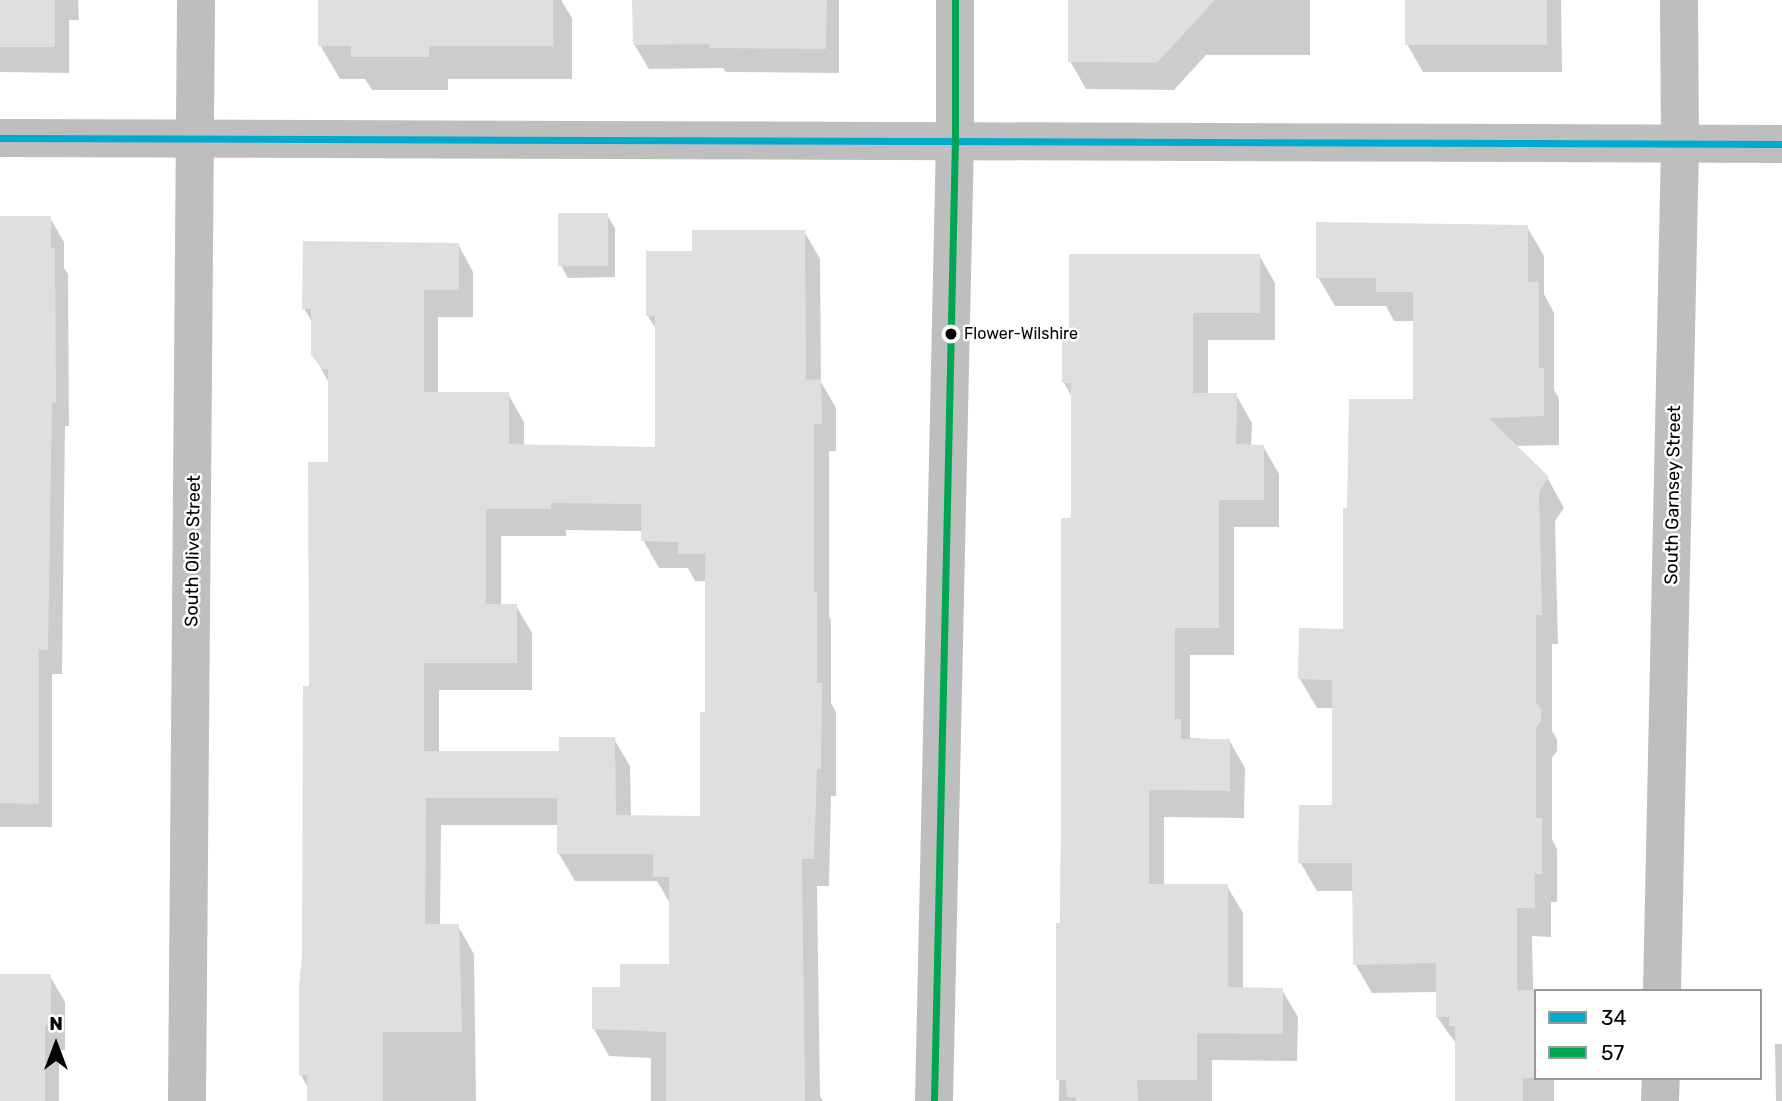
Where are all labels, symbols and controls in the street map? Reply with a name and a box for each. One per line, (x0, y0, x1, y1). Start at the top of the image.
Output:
place label: Flower-Wilshire (964, 324, 1078, 344)
marker: Flower-Wilshire (944, 327, 958, 341)
street label: South Garnsey Street (1661, 405, 1685, 585)
street label: South Olive Street (181, 475, 205, 627)
legend (1534, 989, 1761, 1080)
text: 34 (1601, 1005, 1627, 1030)
north arrow (21, 1010, 91, 1080)
text: N (49, 1012, 63, 1035)
text: 57 (1601, 1040, 1624, 1065)

